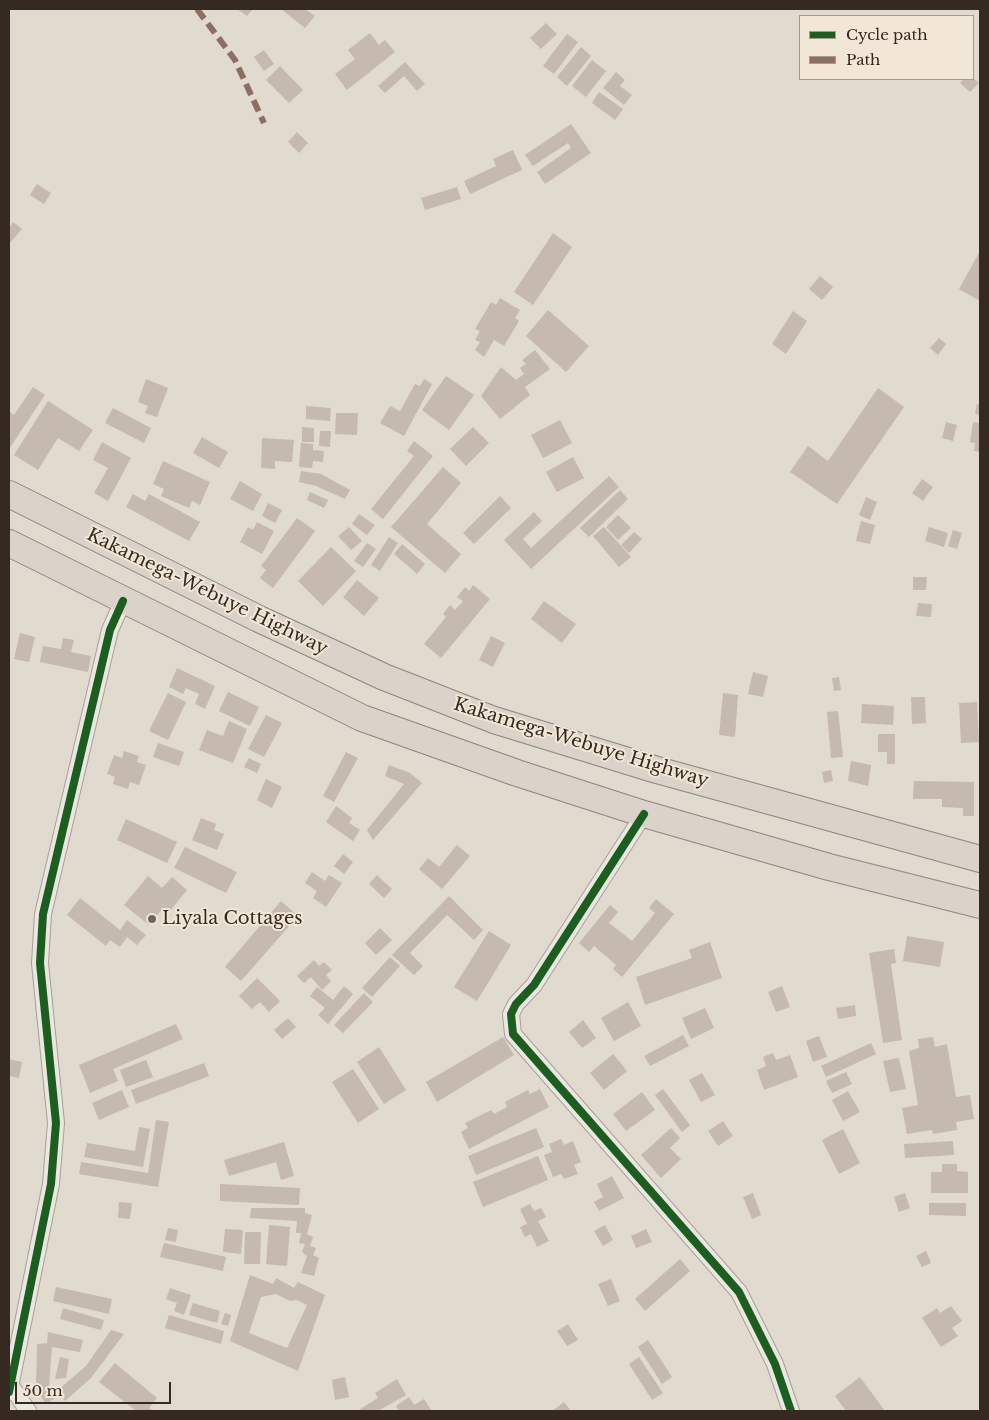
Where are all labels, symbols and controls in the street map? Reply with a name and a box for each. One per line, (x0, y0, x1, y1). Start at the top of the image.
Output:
legend (799, 15, 974, 80)
text: Cycle path (846, 25, 928, 44)
text: Path (846, 50, 880, 69)
street label: Kakamega-Webuye Highway (83, 524, 331, 660)
street label: Kakamega-Webuye Highway (451, 694, 711, 792)
place label: Liyala Cottages (162, 908, 302, 930)
marker: Liyala Cottages (146, 913, 158, 925)
scale bar (18, 1372, 174, 1404)
text: 50 m (23, 1381, 63, 1400)

